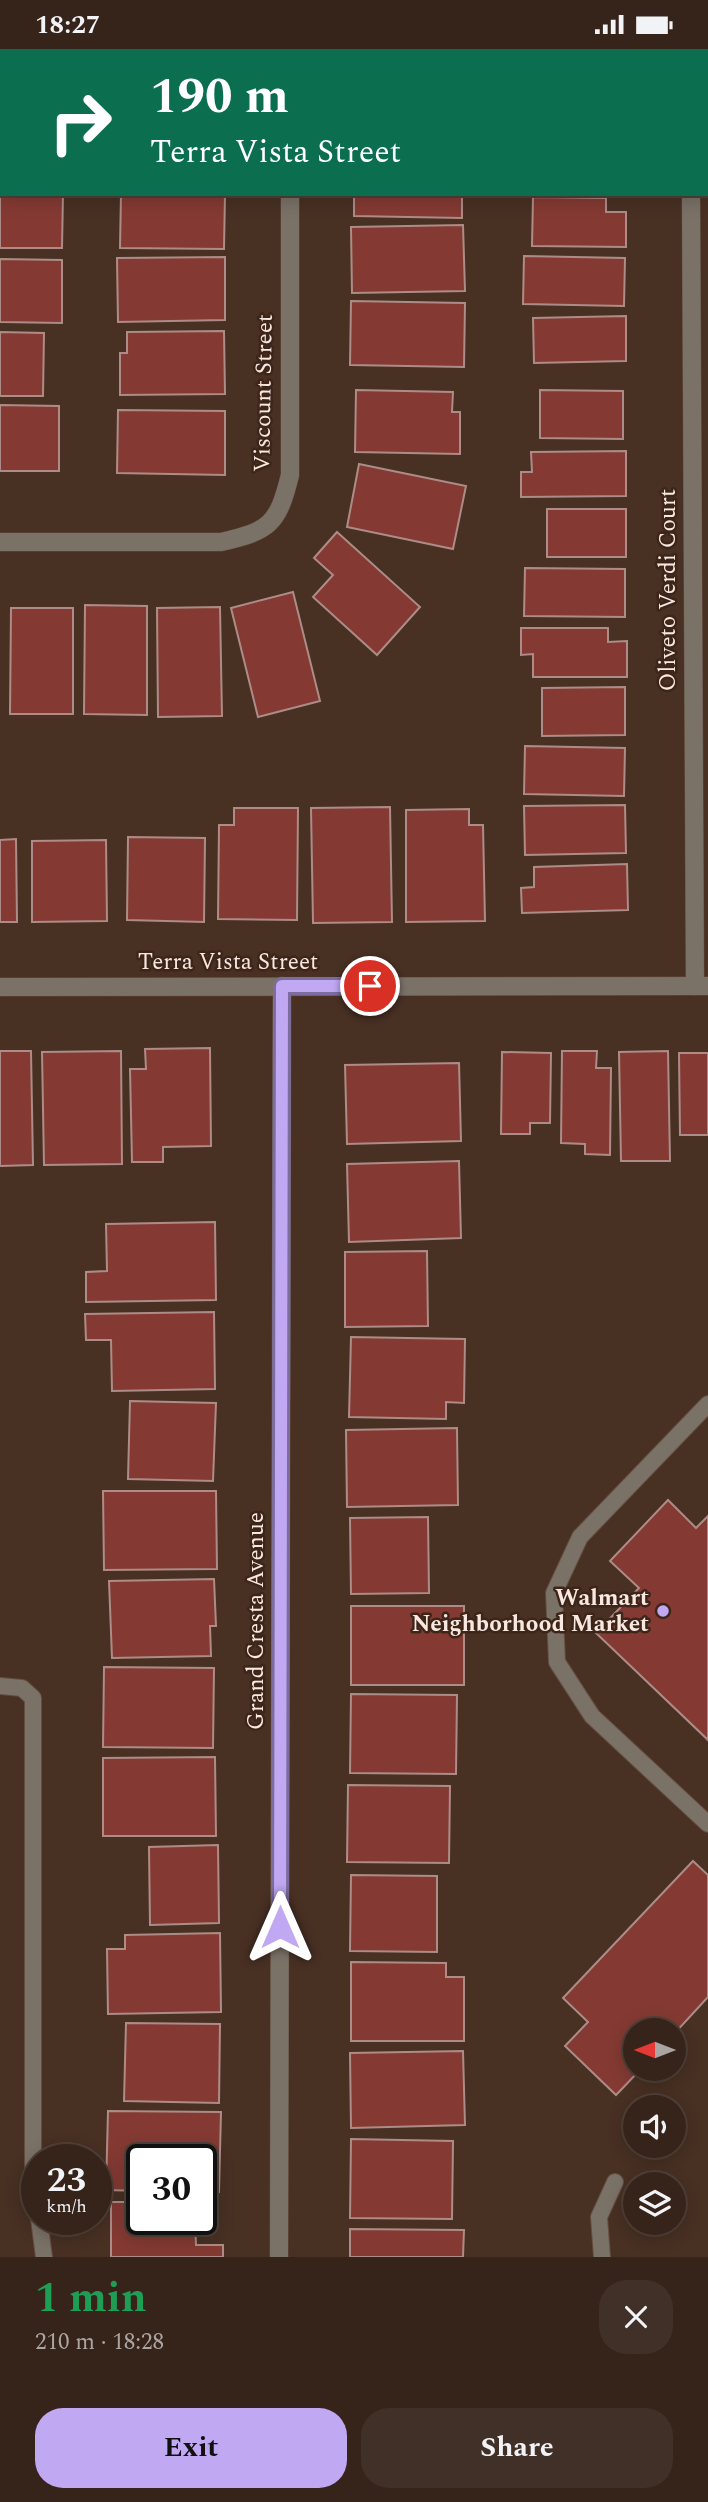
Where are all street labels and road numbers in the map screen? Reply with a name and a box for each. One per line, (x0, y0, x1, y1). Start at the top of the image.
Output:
street label: Viscount Street (245, 314, 283, 472)
street label: Oliveto Verdi Court (651, 489, 686, 691)
street label: Terra Vista Street (138, 945, 318, 980)
street label: Grand Cresta Avenue (239, 1512, 274, 1730)

